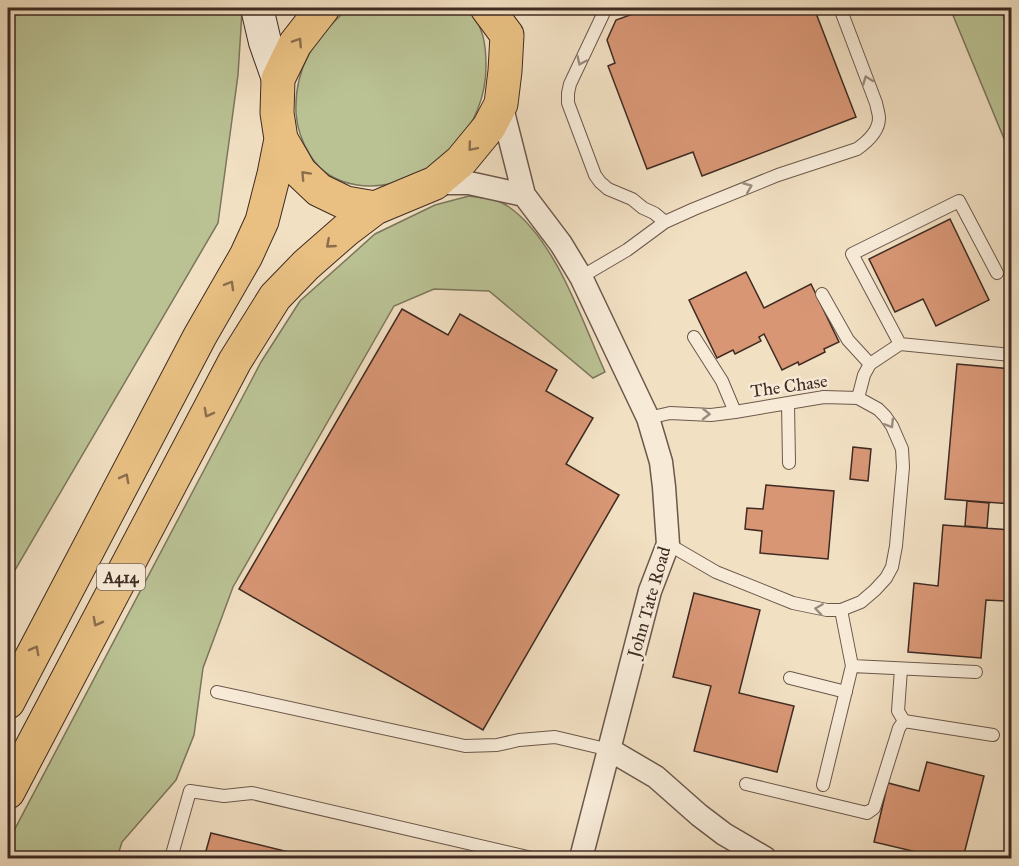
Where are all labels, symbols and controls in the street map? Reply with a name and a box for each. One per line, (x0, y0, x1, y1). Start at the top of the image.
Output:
one-way arrow (290, 37, 301, 48)
one-way arrow (576, 54, 588, 65)
one-way arrow (862, 75, 874, 86)
one-way arrow (469, 140, 480, 151)
one-way arrow (301, 172, 312, 182)
one-way arrow (742, 182, 753, 194)
one-way arrow (326, 237, 337, 248)
one-way arrow (222, 281, 234, 291)
street label: The Chase (749, 370, 829, 402)
one-way arrow (204, 407, 215, 417)
one-way arrow (702, 408, 711, 420)
one-way arrow (882, 418, 894, 428)
one-way arrow (118, 473, 129, 484)
street label: John Tate Road (622, 544, 676, 662)
road number: A414 (97, 564, 145, 590)
one-way arrow (815, 603, 824, 615)
one-way arrow (93, 616, 104, 627)
one-way arrow (28, 646, 39, 657)

